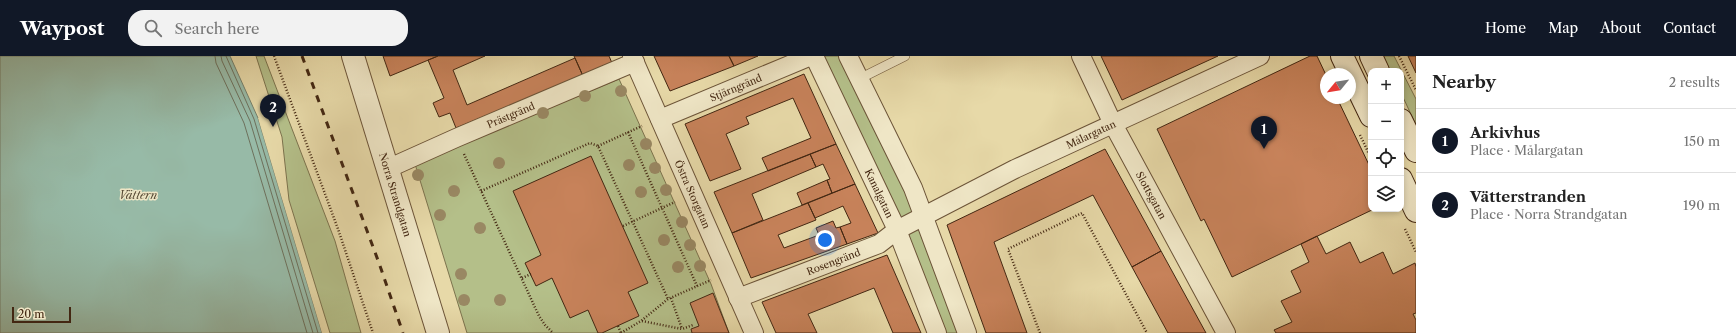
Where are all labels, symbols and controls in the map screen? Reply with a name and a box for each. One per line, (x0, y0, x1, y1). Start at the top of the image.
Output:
search box (128, 10, 408, 46)
text: Waypost (20, 17, 104, 40)
icon: search (142, 17, 164, 39)
text: Search here (174, 19, 259, 38)
text: Home (1485, 19, 1526, 37)
text: Map (1548, 19, 1578, 37)
text: About (1600, 19, 1641, 37)
text: Contact (1663, 19, 1716, 37)
north arrow (1320, 68, 1356, 104)
map controls (1368, 68, 1404, 212)
button: + (1368, 68, 1404, 104)
street label: Stjärngränd (708, 71, 764, 104)
text: Nearby (1432, 72, 1496, 92)
text: 2 results (1669, 74, 1720, 90)
pin: 2 (260, 94, 286, 127)
street label: Prästgränd (485, 99, 537, 131)
button: − (1368, 104, 1404, 140)
pin: 1 (1251, 116, 1277, 149)
street label: Målargatan (1064, 117, 1118, 151)
text: Arkivhus (1470, 123, 1540, 142)
text: 1 (1442, 133, 1448, 149)
text: 150 m (1684, 133, 1720, 149)
button: locate (1368, 140, 1404, 176)
text: Place · Målargatan (1470, 142, 1583, 158)
street label: Norra Strandgatan (377, 151, 415, 239)
street label: Östra Storgatan (672, 158, 714, 231)
street label: Kanalgatan (862, 166, 897, 221)
street label: Slottsgatan (1133, 169, 1170, 222)
button: layers (1368, 176, 1404, 212)
text: Vätterstranden (1470, 187, 1586, 206)
water label: Vättern (119, 188, 157, 202)
text: 2 (1441, 197, 1449, 213)
text: 190 m (1683, 197, 1720, 213)
text: Place · Norra Strandgatan (1470, 206, 1627, 222)
your location (815, 230, 835, 250)
street label: Rosengränd (804, 245, 862, 278)
scale bar (12, 305, 71, 324)
text: 20 m (18, 307, 44, 321)

